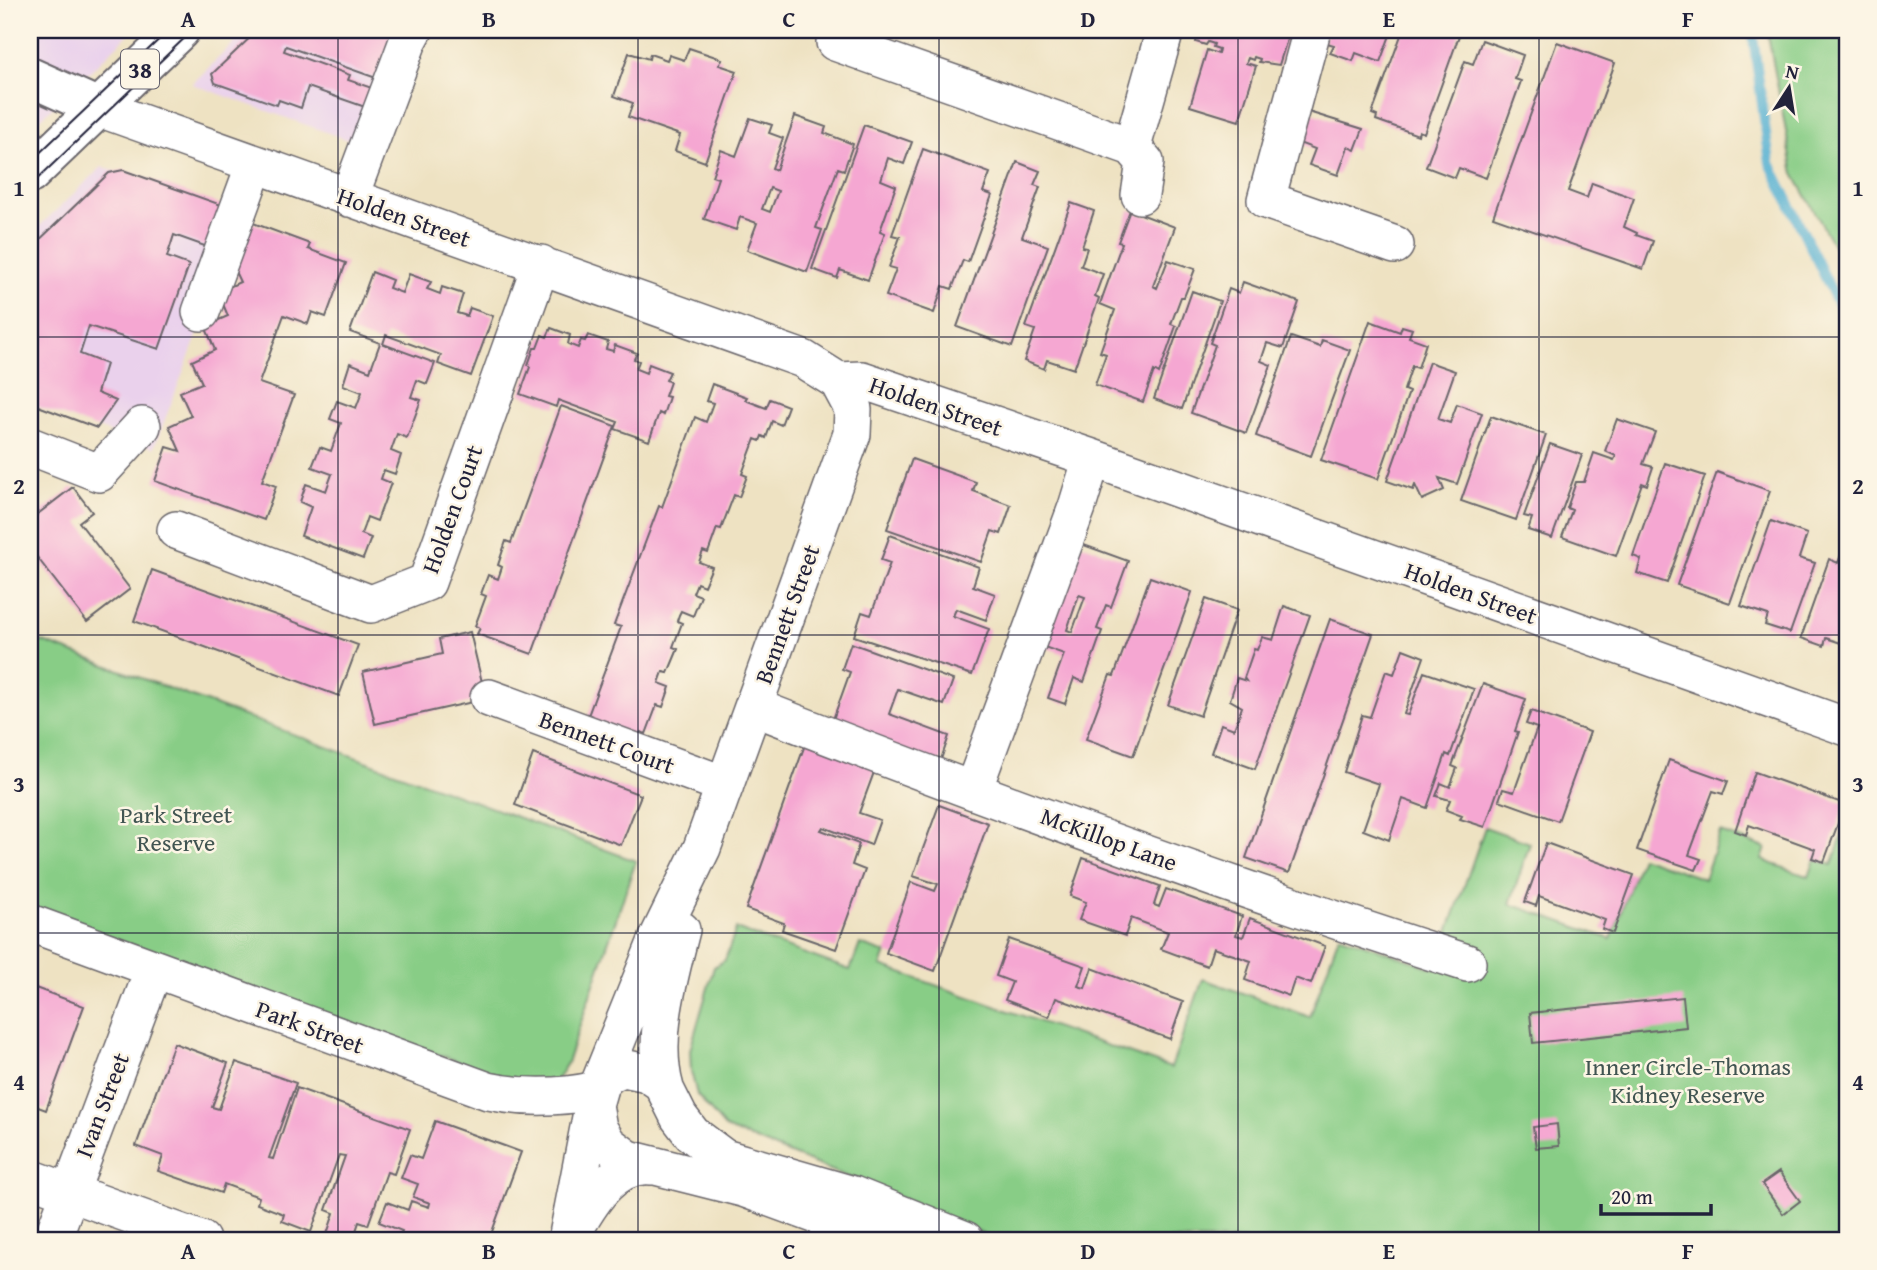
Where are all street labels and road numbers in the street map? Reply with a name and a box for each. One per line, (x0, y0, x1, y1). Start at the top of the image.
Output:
road number: 38 (121, 50, 159, 88)
street label: Holden Street (333, 178, 476, 256)
street label: Holden Street (865, 367, 1008, 445)
street label: Holden Court (413, 439, 492, 578)
street label: Bennett Street (746, 539, 829, 689)
street label: Holden Street (1400, 553, 1543, 633)
street label: Bennett Court (534, 701, 680, 783)
street label: McKillop Lane (1036, 798, 1182, 880)
street label: Park Street (251, 991, 369, 1063)
street label: Ivan Street (66, 1047, 138, 1162)

